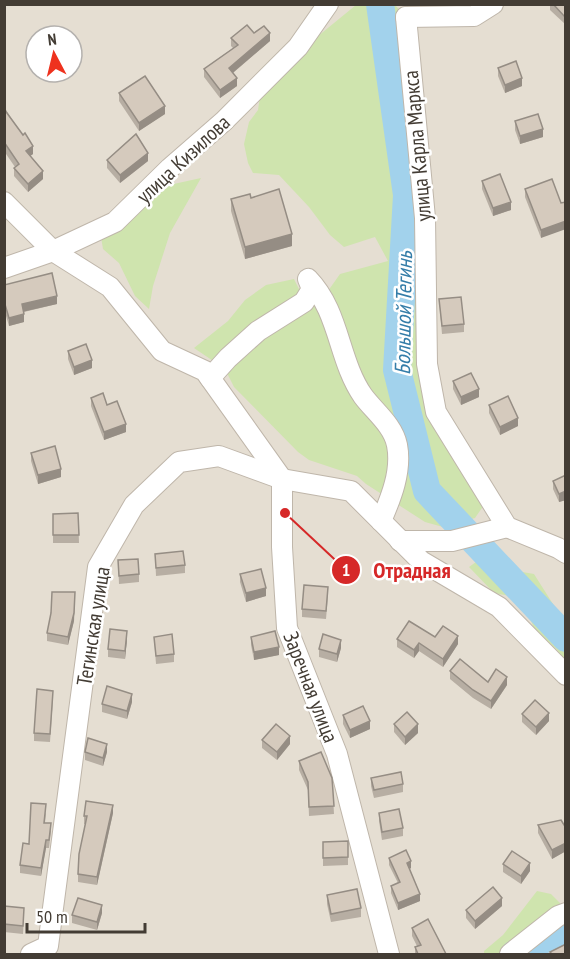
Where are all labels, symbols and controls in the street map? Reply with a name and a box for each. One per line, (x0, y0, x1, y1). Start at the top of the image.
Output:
north arrow (24, 24, 84, 84)
text: N (47, 29, 58, 50)
street label: улица Карла Маркса (397, 69, 437, 223)
street label: улица Кизилова (131, 109, 235, 209)
water label: Большой Тегинь (388, 250, 418, 375)
callout: Отрадная (331, 550, 463, 590)
text: Отрадная (373, 556, 451, 584)
text: 1 (342, 558, 350, 581)
street label: Тегинская улица (70, 565, 116, 687)
street label: Заречная улица (277, 628, 345, 746)
scale bar (27, 896, 146, 934)
text: 50 m (36, 905, 68, 928)

